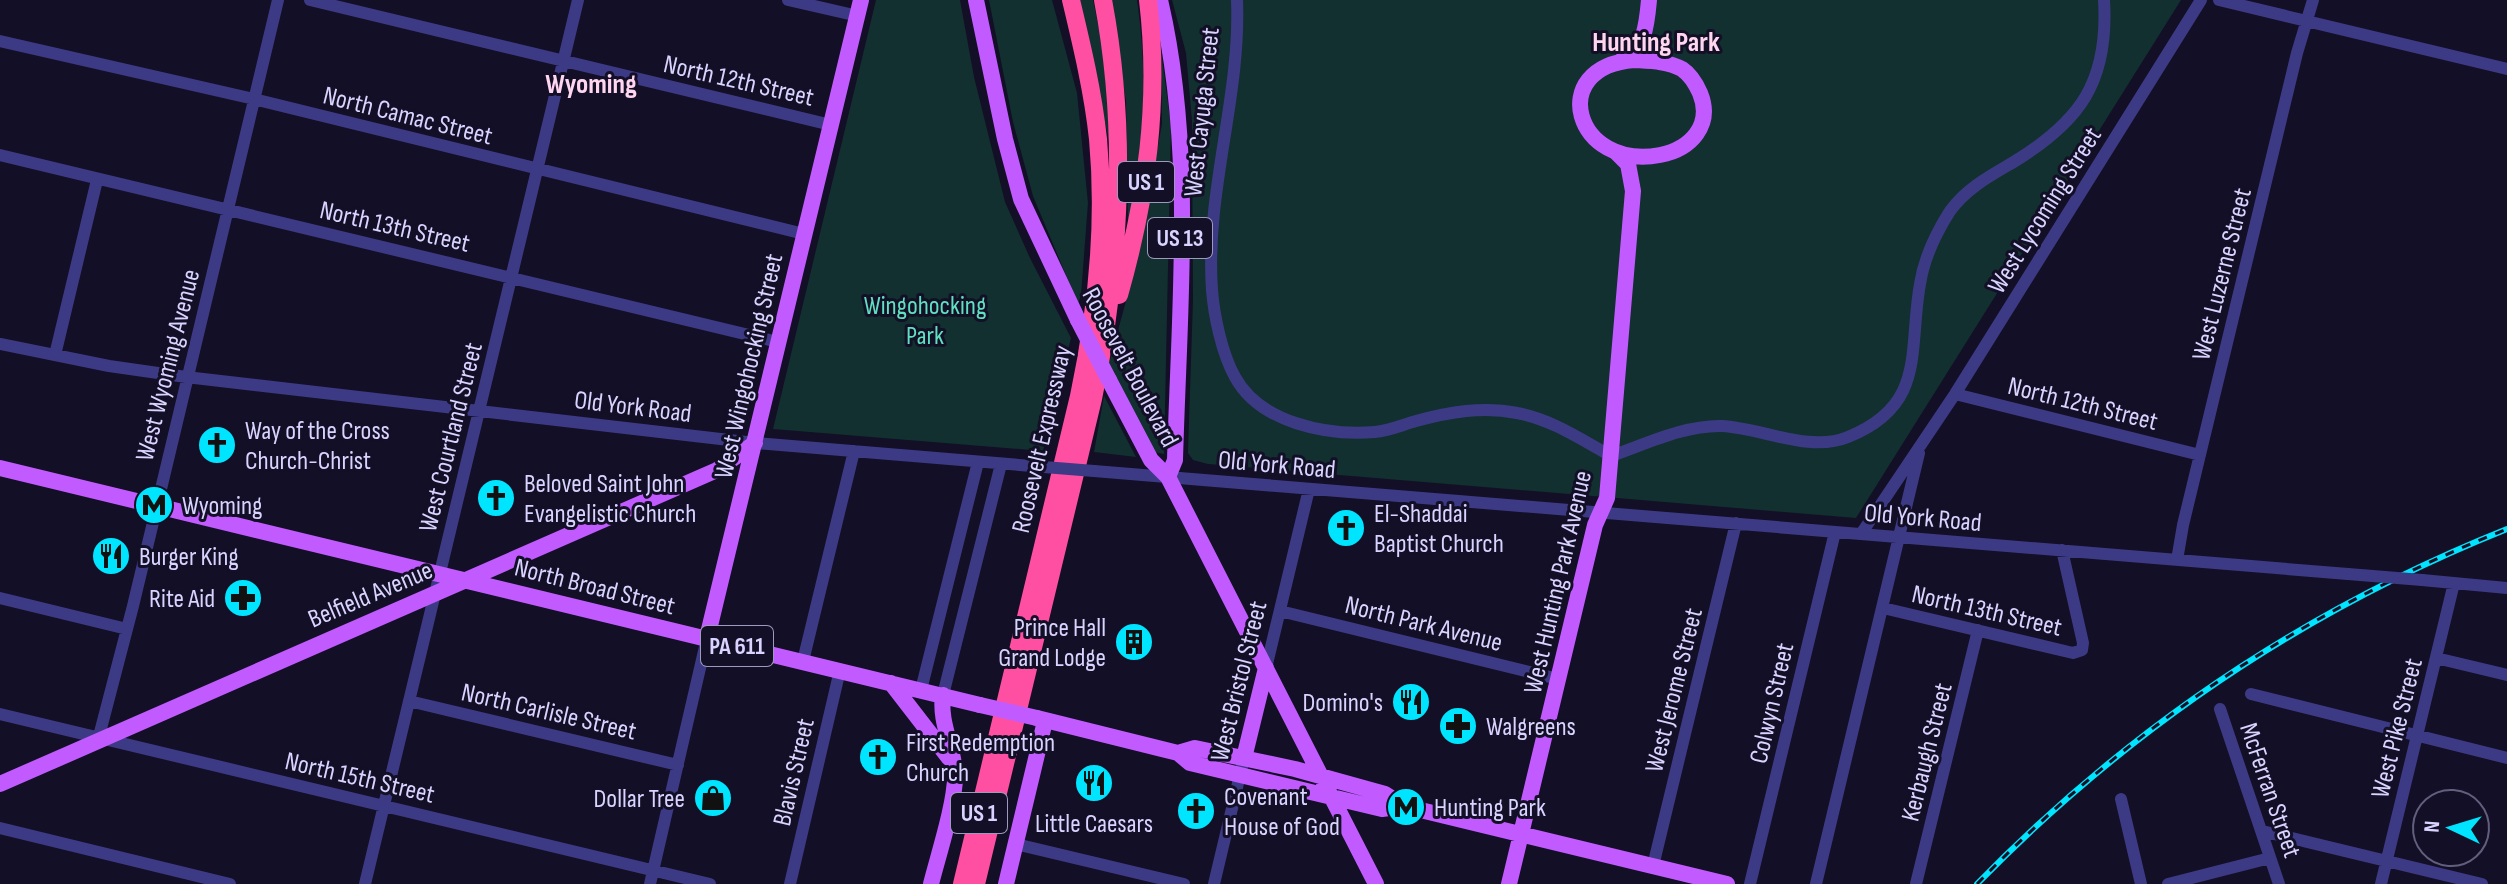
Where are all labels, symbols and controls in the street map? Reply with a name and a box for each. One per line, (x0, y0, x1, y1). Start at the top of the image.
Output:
street label: West Cayuga Street (1178, 26, 1227, 198)
district label: Hunting Park (1592, 26, 1720, 59)
street label: North 12th Street (661, 49, 817, 114)
district label: Wyoming (545, 68, 637, 101)
street label: North Camac Street (320, 80, 496, 152)
street label: West Lycoming Street (1982, 122, 2109, 300)
road number: US 1 (1118, 162, 1174, 202)
street label: West Luzerne Street (2186, 185, 2259, 364)
street label: North 13th Street (317, 195, 473, 260)
road number: US 13 (1148, 218, 1212, 258)
street label: West Wingohocking Street (709, 251, 790, 482)
street label: West Wyoming Avenue (130, 266, 207, 464)
street label: Roosevelt Boulevard (1075, 283, 1185, 453)
park label: Wingohocking Park (864, 291, 986, 352)
street label: West Courtland Street (413, 339, 490, 535)
street label: Roosevelt Expressway (1006, 343, 1079, 536)
street label: North 12th Street (2005, 371, 2161, 438)
street label: Old York Road (572, 385, 693, 430)
place label: Way of the Cross Church-Christ (245, 416, 390, 477)
church icon: Way of the Cross Church-Christ (196, 424, 238, 466)
street label: Old York Road (1217, 445, 1337, 486)
street label: West Hunting Park Avenue (1518, 468, 1599, 697)
place label: Beloved Saint John Evangelistic Church (524, 469, 696, 530)
church icon: Beloved Saint John Evangelistic Church (475, 477, 517, 519)
metro station icon: Wyoming (133, 484, 175, 526)
place label: Wyoming (182, 491, 262, 522)
street label: Old York Road (1863, 498, 1983, 539)
place label: El-Shaddai Baptist Church (1374, 499, 1504, 560)
church icon: El-Shaddai Baptist Church (1325, 507, 1367, 549)
restaurant icon: Burger King (90, 535, 132, 577)
place label: Burger King (139, 542, 239, 573)
street label: North Broad Street (511, 553, 678, 622)
street label: Belfield Avenue (304, 555, 437, 635)
pharmacy icon: Rite Aid (222, 577, 264, 619)
street label: North 13th Street (1909, 579, 2065, 644)
place label: Rite Aid (149, 584, 215, 615)
street label: North Park Avenue (1342, 590, 1505, 659)
street label: West Bristol Street (1205, 598, 1274, 765)
street label: West Jerome Street (1639, 605, 1710, 776)
place label: Prince Hall Grand Lodge (998, 613, 1106, 674)
building icon: Prince Hall Grand Lodge (1113, 621, 1155, 663)
road number: PA 611 (701, 626, 773, 666)
street label: Colwyn Street (1744, 640, 1801, 767)
street label: West Pike Street (2365, 655, 2430, 802)
street label: North Carlisle Street (458, 677, 639, 748)
street label: Kerbaugh Street (1895, 680, 1960, 825)
restaurant icon: Domino's (1390, 681, 1432, 723)
place label: Domino's (1303, 688, 1383, 719)
pharmacy icon: Walgreens (1437, 705, 1479, 747)
place label: Walgreens (1486, 712, 1576, 743)
street label: Blavis Street (767, 715, 822, 829)
street label: McFerran Street (2232, 719, 2307, 862)
place label: First Redemption Church (906, 728, 1055, 789)
church icon: First Redemption Church (857, 736, 899, 778)
street label: North 15th Street (282, 746, 438, 811)
restaurant icon: Little Caesars (1073, 762, 1115, 804)
shop icon: Dollar Tree (692, 777, 734, 819)
place label: Covenant House of God (1224, 782, 1340, 843)
place label: Dollar Tree (594, 784, 685, 815)
metro station icon: Hunting Park (1385, 786, 1427, 828)
north arrow (2411, 788, 2491, 868)
church icon: Covenant House of God (1175, 790, 1217, 832)
road number: US 1 (951, 793, 1007, 833)
place label: Hunting Park (1434, 793, 1546, 824)
place label: Little Caesars (1035, 809, 1153, 840)
text: N (2419, 820, 2446, 834)

